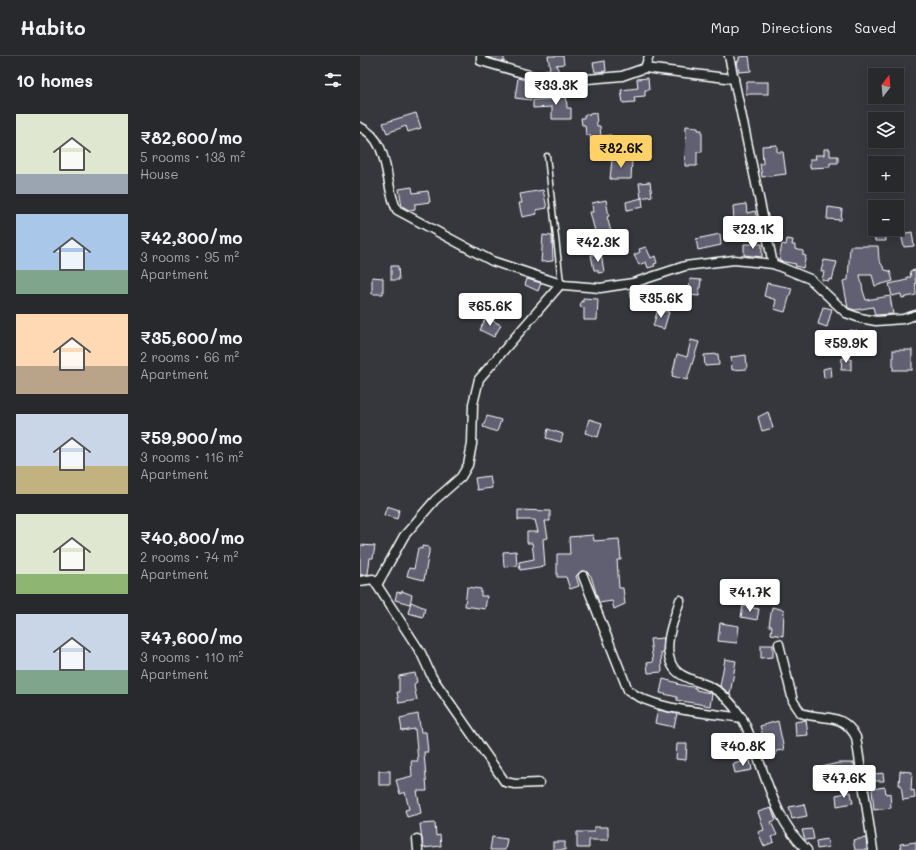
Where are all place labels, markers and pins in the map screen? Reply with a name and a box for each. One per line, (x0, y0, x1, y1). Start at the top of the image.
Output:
pin: ₹33.3K (523, 72, 589, 106)
pin: ₹82.6K (588, 135, 654, 169)
pin: ₹23.1K (720, 216, 786, 250)
pin: ₹42.3K (565, 229, 631, 263)
pin: ₹35.6K (628, 285, 694, 319)
pin: ₹65.6K (457, 293, 523, 327)
pin: ₹59.9K (813, 330, 879, 364)
pin: ₹41.7K (717, 579, 783, 613)
pin: ₹40.8K (710, 733, 776, 767)
pin: ₹47.6K (811, 765, 877, 799)

